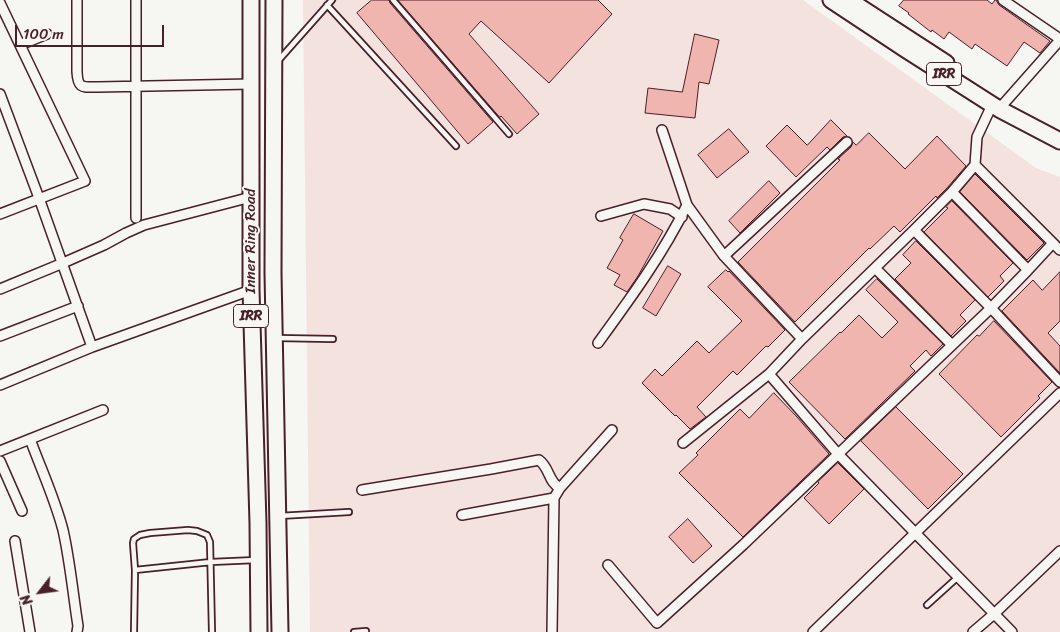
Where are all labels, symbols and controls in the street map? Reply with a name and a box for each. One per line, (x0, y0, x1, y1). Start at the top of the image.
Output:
scale bar (18, 15, 166, 47)
text: 100 m (23, 21, 64, 47)
road number: IRR (926, 62, 962, 86)
street label: Inner Ring Road (242, 189, 260, 293)
road number: IRR (234, 304, 268, 328)
north arrow (15, 567, 65, 617)
text: N (13, 589, 40, 610)

